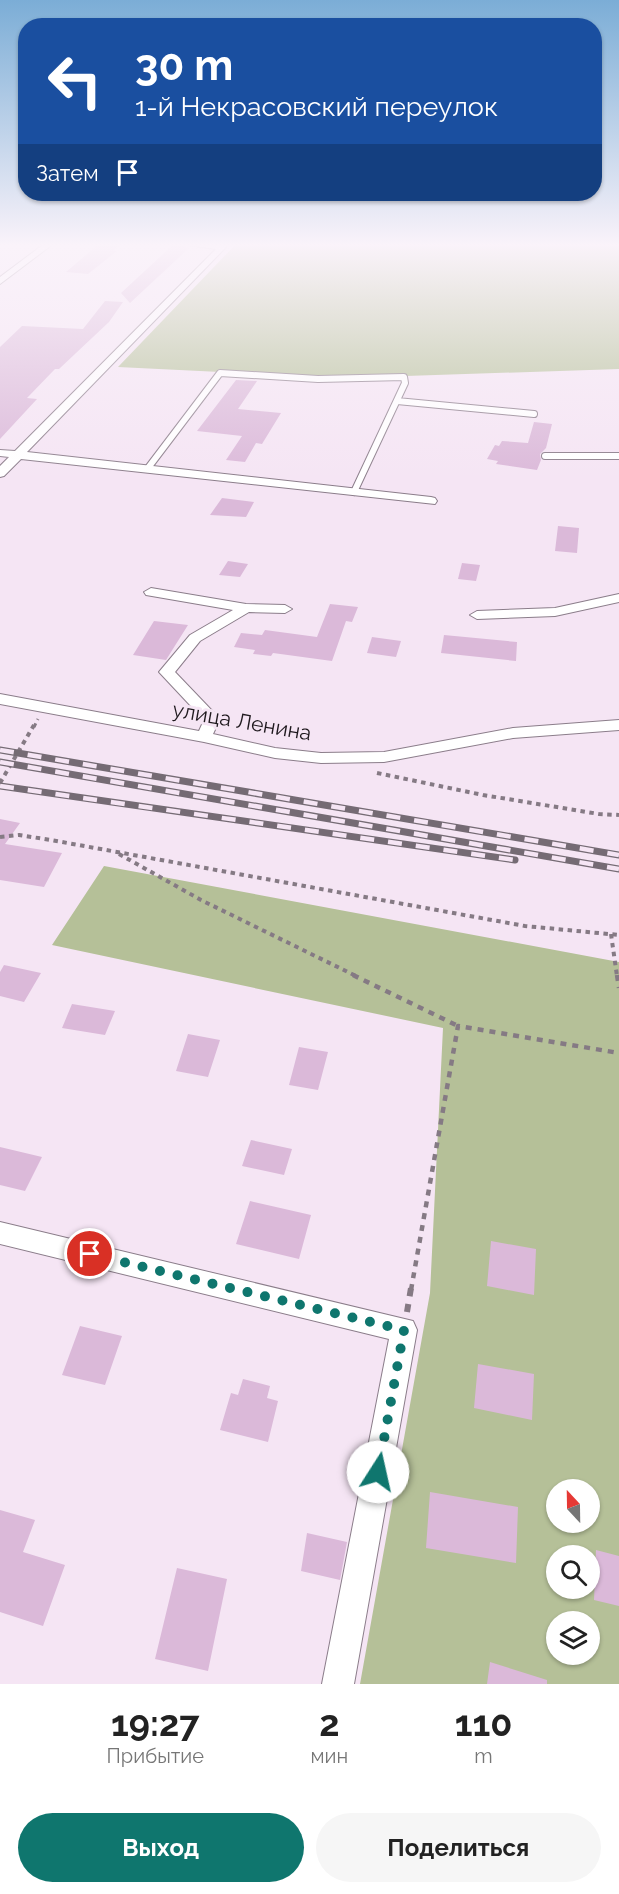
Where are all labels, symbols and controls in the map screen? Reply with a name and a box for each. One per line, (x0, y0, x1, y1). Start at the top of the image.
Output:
text: 30 m (135, 41, 233, 90)
icon: left (36, 42, 114, 120)
text: 1-й Некрасовский переулок (135, 91, 498, 122)
icon: arrive (111, 156, 144, 189)
text: Затем (36, 160, 99, 186)
street label: улица Ленина (171, 696, 313, 746)
pin (64, 1228, 115, 1279)
icon: arrive (73, 1237, 106, 1270)
position arrow (346, 1440, 410, 1504)
north arrow (546, 1479, 600, 1533)
map controls (546, 1479, 600, 1665)
button: search (546, 1545, 600, 1599)
button: layers (546, 1611, 600, 1665)
text: 19:27 (111, 1702, 199, 1744)
text: 2 (319, 1702, 339, 1744)
text: 110 (455, 1702, 512, 1744)
text: Прибытие (107, 1744, 204, 1768)
text: мин (311, 1744, 348, 1768)
text: m (474, 1744, 493, 1768)
button: Выход (18, 1813, 304, 1882)
button: Поделиться (316, 1813, 601, 1882)

